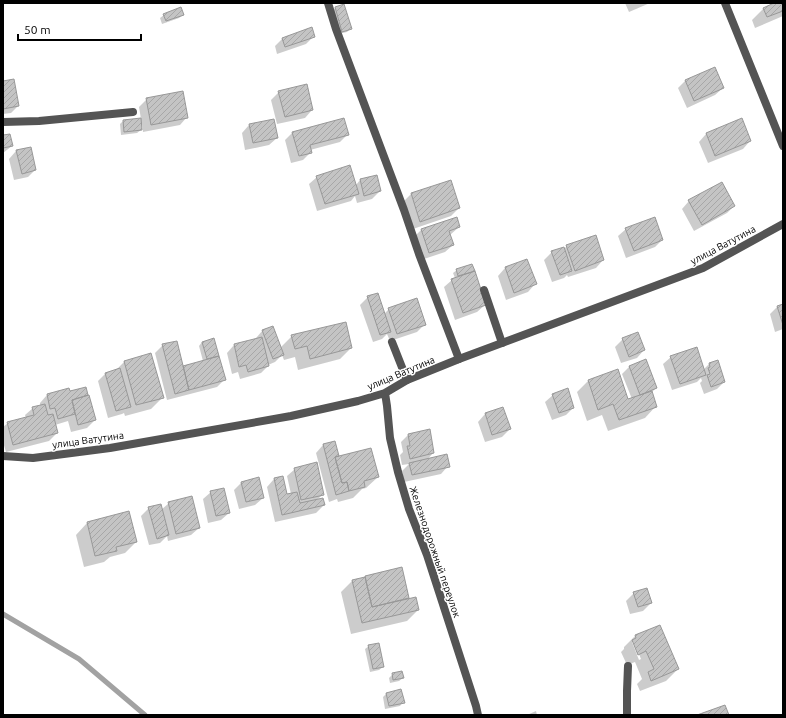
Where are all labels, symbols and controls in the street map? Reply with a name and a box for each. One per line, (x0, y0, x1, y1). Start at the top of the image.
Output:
scale bar (18, 16, 141, 42)
text: 50 m (24, 23, 51, 36)
street label: улица Ватутина (689, 223, 757, 267)
street label: улица Ватутина (366, 354, 436, 392)
street label: улица Ватутина (51, 430, 125, 450)
street label: Железнодорожный переулок (407, 485, 463, 619)

